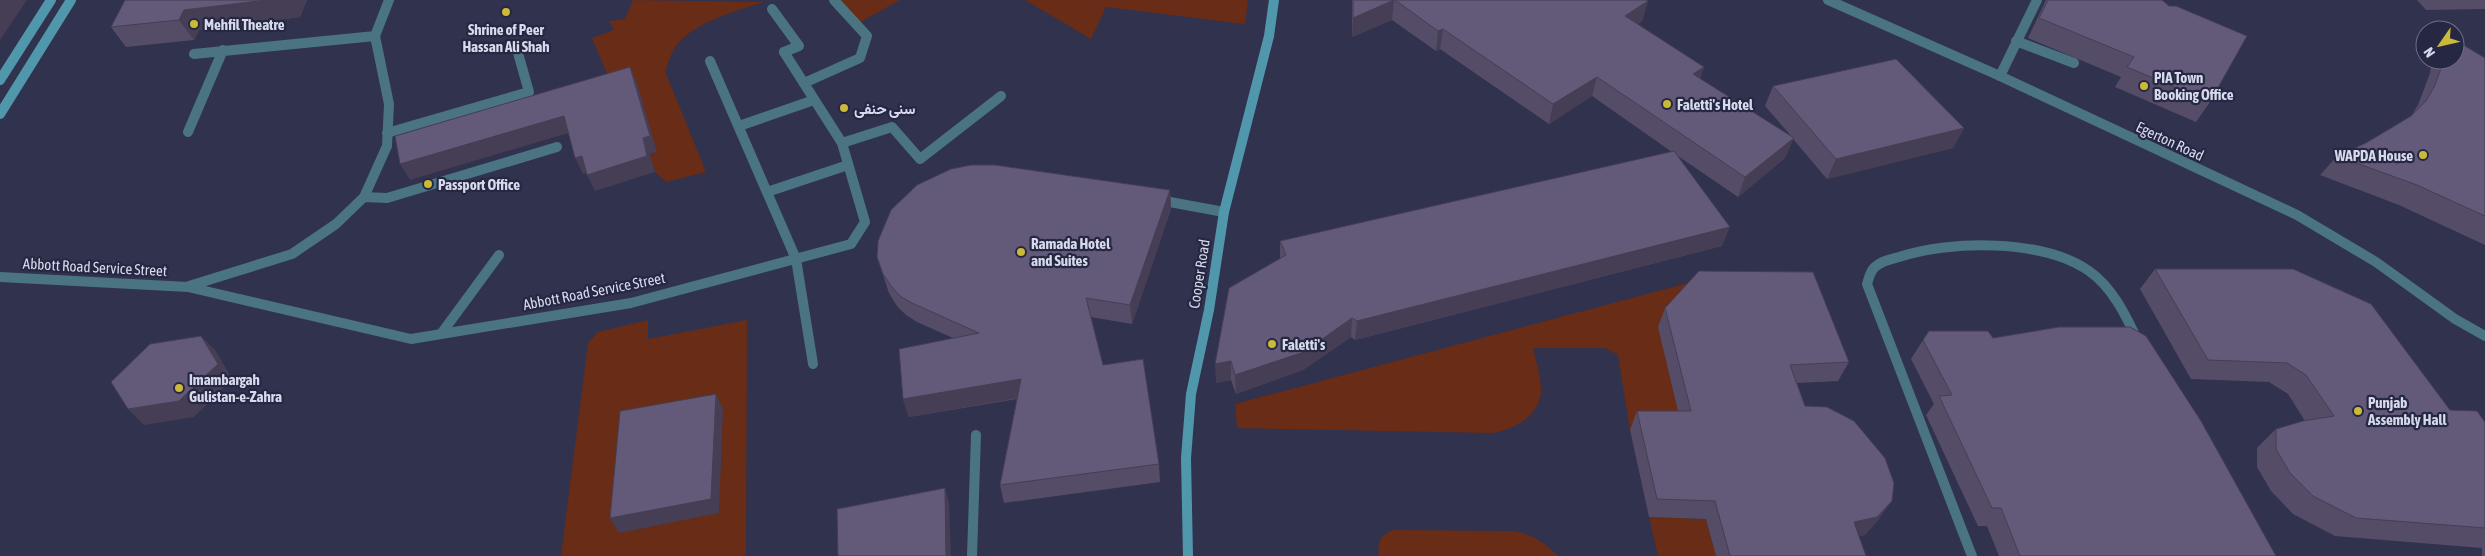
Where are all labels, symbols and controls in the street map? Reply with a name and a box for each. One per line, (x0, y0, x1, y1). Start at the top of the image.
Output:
marker: Shrine of Peer Hassan Ali Shah (500, 6, 512, 18)
place label: Mehfil Theatre (204, 16, 285, 33)
marker: Mehfil Theatre (188, 18, 200, 30)
north arrow (2415, 20, 2465, 70)
place label: Shrine of Peer Hassan Ali Shah (462, 21, 550, 55)
text: N (2420, 44, 2438, 60)
place label: PIA Town Booking Office (2154, 69, 2234, 103)
marker: PIA Town Booking Office (2138, 80, 2150, 92)
place label: Faletti's Hotel (1677, 96, 1754, 113)
marker: Faletti's Hotel (1661, 98, 1673, 110)
place label: سنی حنفی (854, 100, 916, 118)
marker: سنی حنفی (838, 102, 850, 114)
street label: Egerton Road (2133, 118, 2207, 164)
place label: WAPDA House (2334, 147, 2413, 164)
marker: WAPDA House (2417, 149, 2429, 161)
place label: Passport Office (438, 176, 520, 193)
marker: Passport Office (422, 178, 434, 190)
place label: Ramada Hotel and Suites (1031, 235, 1111, 269)
street label: Cooper Road (1185, 238, 1213, 310)
marker: Ramada Hotel and Suites (1015, 246, 1027, 258)
street label: Abbott Road Service Street (22, 255, 168, 279)
street label: Abbott Road Service Street (521, 269, 667, 313)
place label: Faletti's (1282, 336, 1326, 353)
marker: Faletti's (1266, 338, 1278, 350)
place label: Imambargah Gulistan-e-Zahra (189, 371, 282, 405)
marker: Imambargah Gulistan-e-Zahra (173, 382, 185, 394)
place label: Punjab Assembly Hall (2367, 394, 2447, 428)
marker: Punjab Assembly Hall (2352, 405, 2364, 417)

